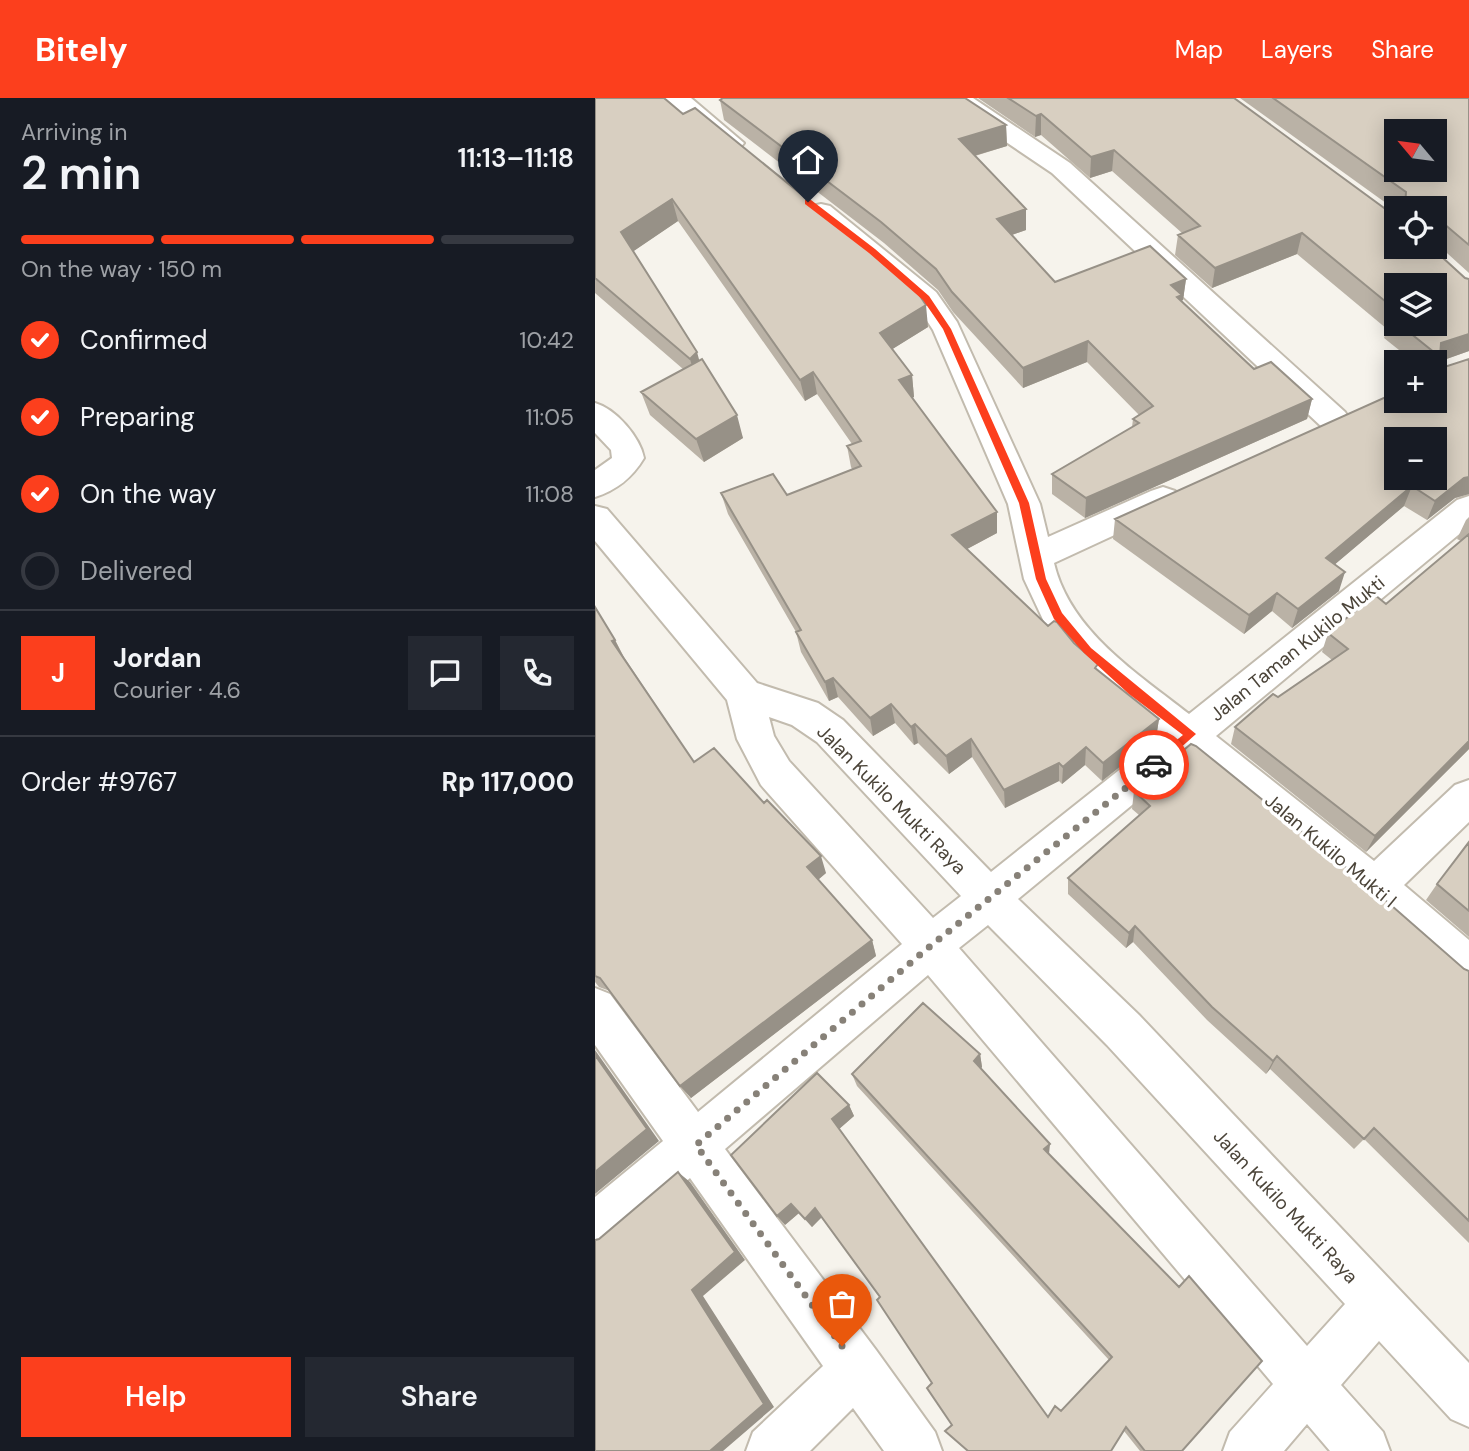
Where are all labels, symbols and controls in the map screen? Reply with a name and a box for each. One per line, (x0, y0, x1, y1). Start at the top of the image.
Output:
text: Bitely (35, 28, 128, 71)
text: Map (1175, 34, 1223, 65)
text: Layers (1261, 34, 1333, 65)
text: Share (1371, 34, 1434, 65)
text: Arriving in (21, 117, 127, 147)
north arrow (1384, 119, 1447, 182)
map controls (1384, 119, 1447, 490)
pin (778, 130, 838, 202)
text: 11:13–11:18 (458, 141, 574, 175)
icon: home (789, 141, 827, 179)
text: 2 min (21, 143, 141, 203)
button: locate (1384, 196, 1447, 259)
text: On the way · 150 m (21, 254, 222, 284)
button: layers (1384, 273, 1447, 336)
icon: check (21, 321, 59, 359)
text: Confirmed (80, 323, 207, 357)
text: 10:42 (519, 325, 574, 355)
button: + (1384, 350, 1447, 413)
icon: check (21, 398, 59, 436)
text: Preparing (80, 400, 195, 434)
text: 11:05 (525, 402, 574, 432)
button: − (1384, 427, 1447, 490)
icon: check (21, 475, 59, 513)
text: On the way (80, 477, 216, 511)
text: 11:08 (525, 479, 574, 509)
text: Delivered (80, 554, 193, 588)
street label: Jalan Taman Kukilo Mukti (1205, 570, 1390, 727)
button: chat (408, 636, 482, 710)
button: phone (500, 636, 574, 710)
text: Jordan (113, 641, 202, 675)
text: J (51, 656, 65, 690)
text: Courier · 4.6 (113, 675, 241, 705)
street label: Jalan Kukilo Mukti Raya (812, 719, 972, 879)
courier (1119, 730, 1189, 800)
icon: car (1135, 746, 1173, 784)
text: Order #9767 (21, 765, 177, 799)
text: Rp 117,000 (442, 765, 574, 799)
street label: Jalan Kukilo Mukti I (1260, 788, 1402, 913)
street label: Jalan Kukilo Mukti Raya (1208, 1124, 1364, 1289)
pin (812, 1274, 872, 1346)
icon: bag (823, 1285, 861, 1323)
button: Help (21, 1357, 291, 1437)
button: Share (305, 1357, 574, 1437)

